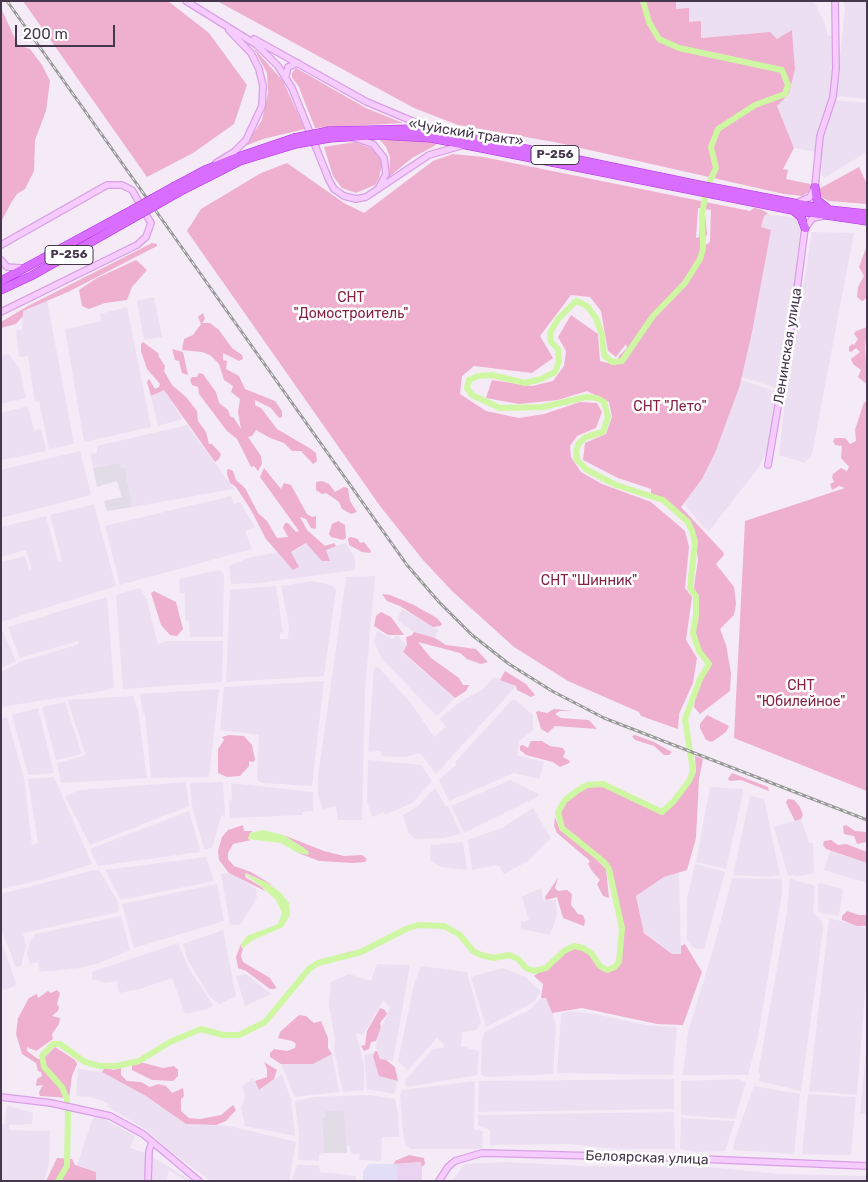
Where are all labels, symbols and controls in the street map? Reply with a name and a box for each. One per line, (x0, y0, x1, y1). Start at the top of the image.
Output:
scale bar (18, 15, 118, 47)
text: 200 m (23, 25, 68, 43)
street label: «Чуйский тракт» (407, 116, 525, 150)
road number: Р-256 (531, 146, 579, 164)
road number: Р-256 (45, 246, 93, 264)
street label: Ленинская улица (771, 287, 805, 405)
park label: СНТ "Домостроитель" (294, 290, 408, 322)
park label: СНТ "Лето" (633, 399, 707, 415)
park label: СНТ "Шинник" (541, 573, 637, 589)
park label: СНТ "Юбилейное" (757, 678, 845, 710)
street label: Белоярская улица (585, 1147, 709, 1169)

